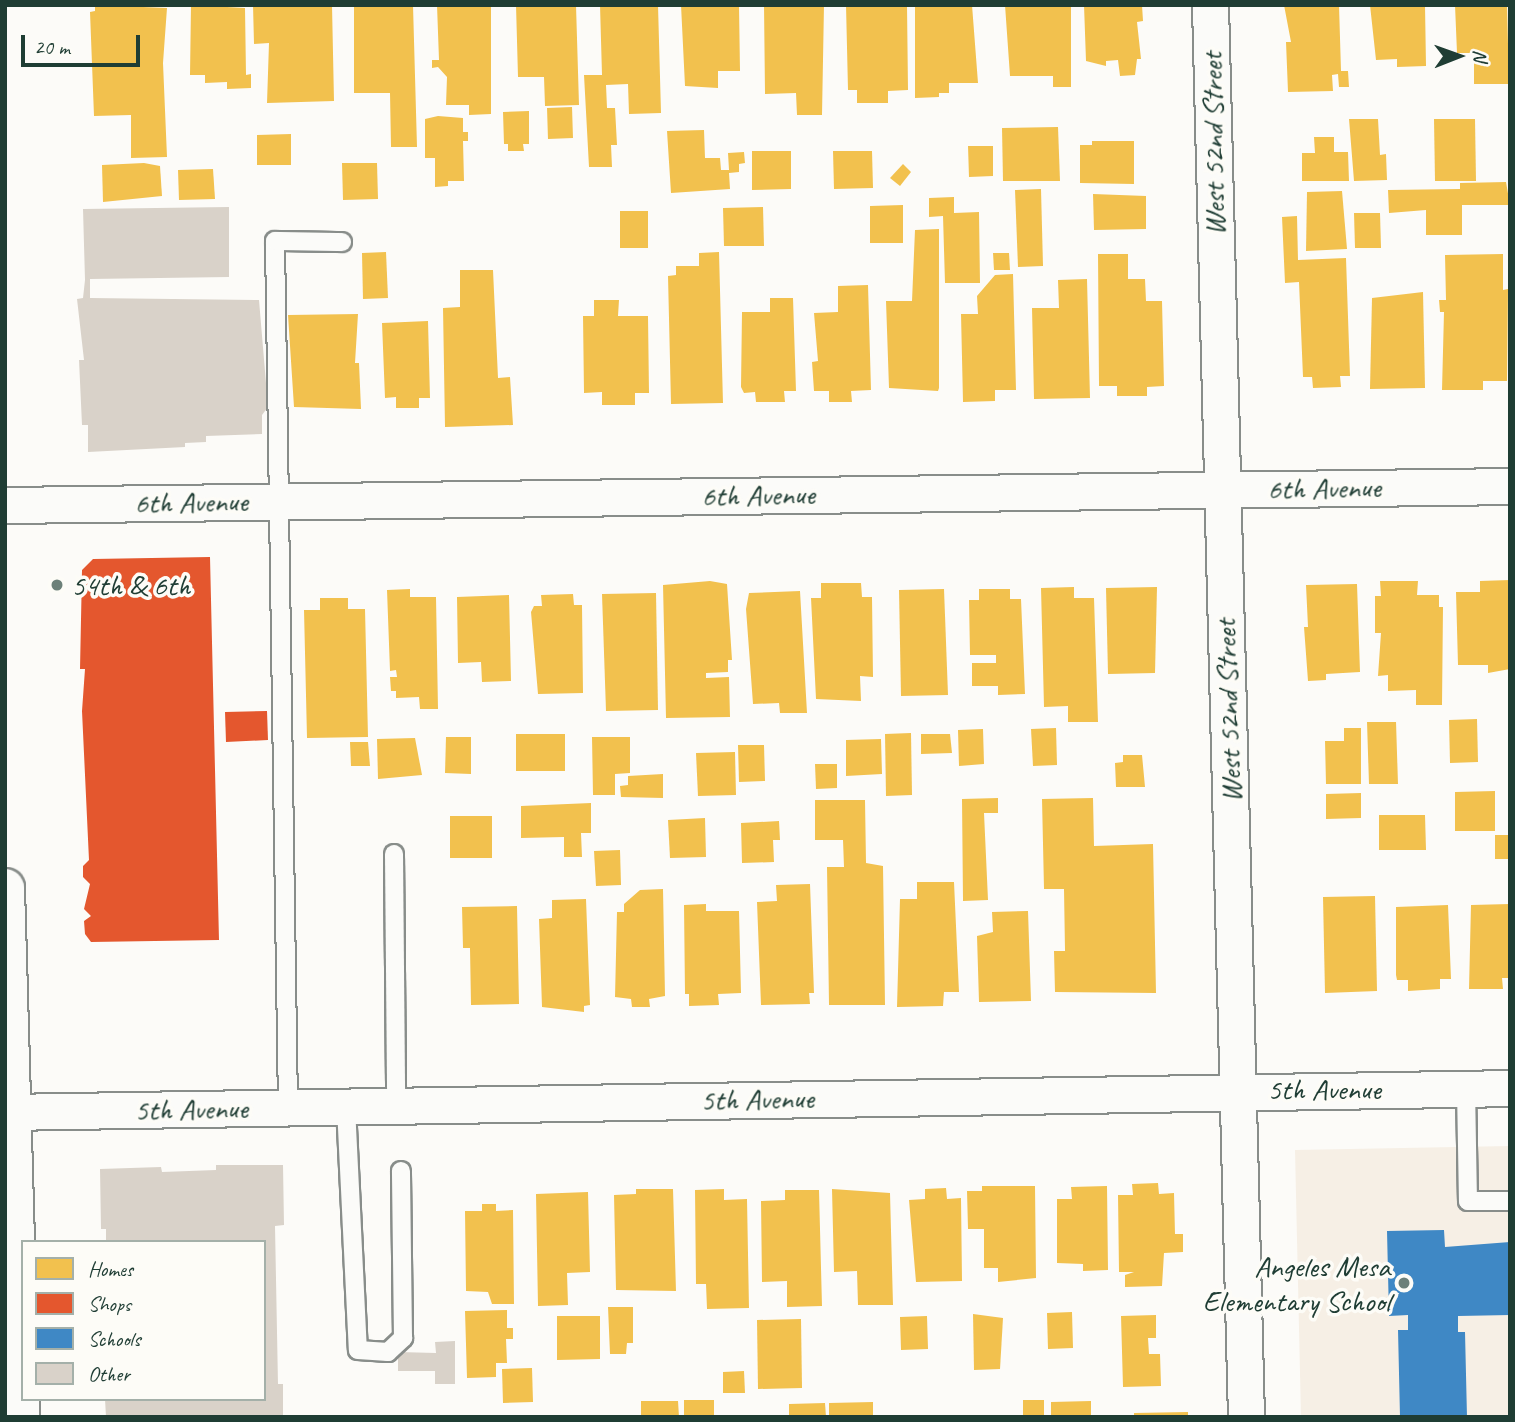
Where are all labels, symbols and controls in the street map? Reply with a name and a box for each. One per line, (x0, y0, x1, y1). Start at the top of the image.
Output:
scale bar (24, 21, 144, 65)
north arrow (1424, 21, 1494, 91)
text: 20 m (34, 34, 70, 60)
text: N (1468, 50, 1492, 62)
street label: West 52nd Street (1193, 52, 1233, 236)
street label: 6th Avenue (1267, 469, 1381, 507)
street label: 6th Avenue (701, 476, 815, 514)
street label: 6th Avenue (134, 483, 248, 521)
place label: 54th & 6th (71, 567, 190, 603)
marker: 54th & 6th (49, 577, 65, 593)
street label: West 52nd Street (1207, 618, 1249, 804)
street label: 5th Avenue (1267, 1071, 1381, 1107)
street label: 5th Avenue (700, 1080, 814, 1118)
street label: 5th Avenue (134, 1090, 248, 1128)
legend (21, 1240, 266, 1401)
place label: Angeles Mesa Elementary School (1203, 1248, 1390, 1318)
text: Homes (88, 1256, 133, 1282)
marker: Angeles Mesa Elementary School (1396, 1275, 1412, 1291)
text: Shops (88, 1291, 131, 1317)
text: Schools (88, 1326, 140, 1352)
text: Other (88, 1361, 130, 1387)

